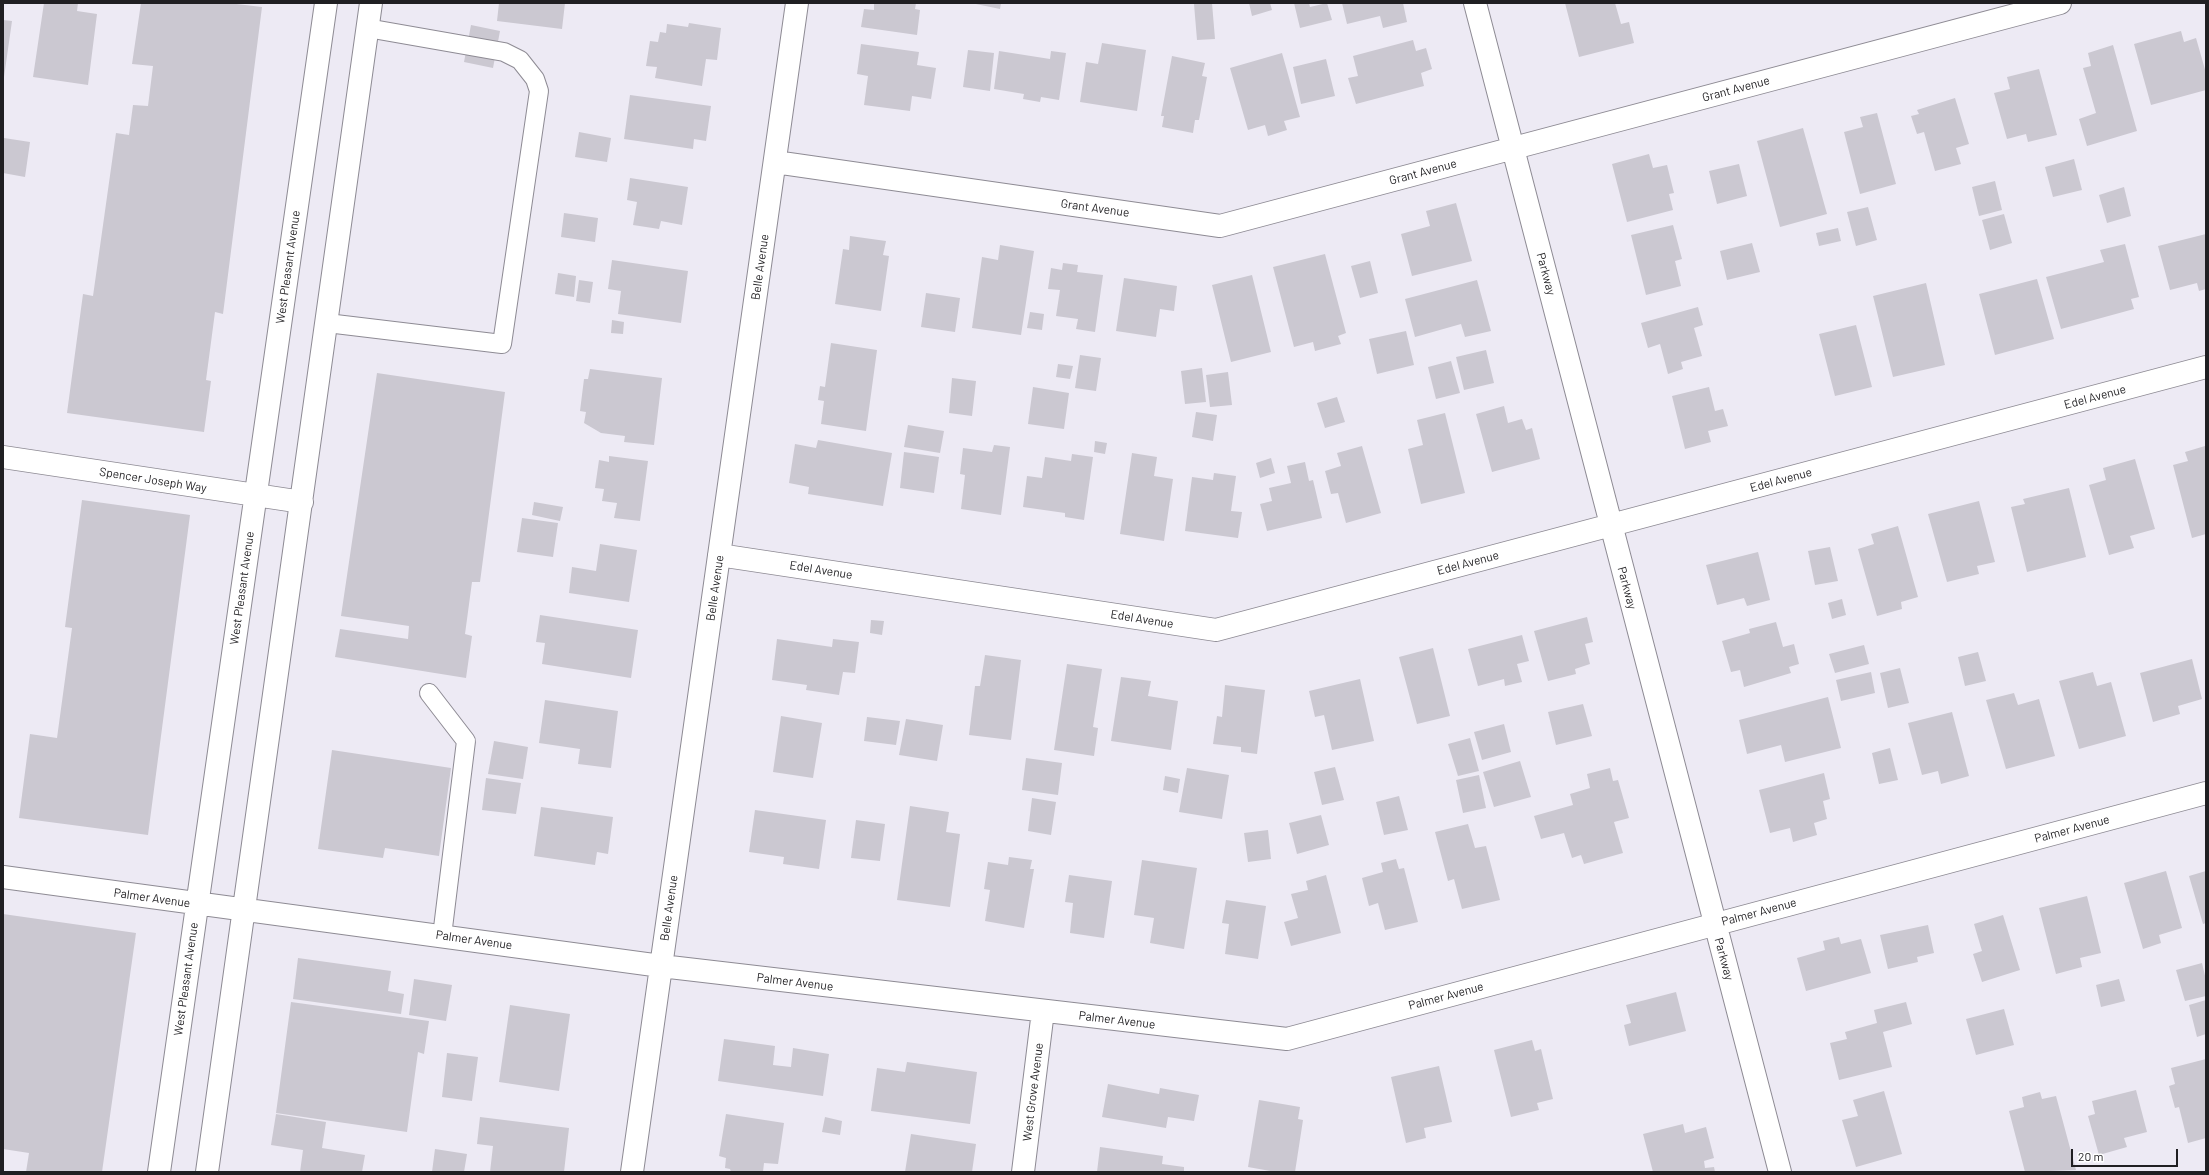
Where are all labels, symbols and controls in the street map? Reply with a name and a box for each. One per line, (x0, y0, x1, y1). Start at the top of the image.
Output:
street label: Grant Avenue (1701, 73, 1771, 105)
street label: Grant Avenue (1388, 156, 1458, 188)
street label: Grant Avenue (1060, 196, 1130, 220)
street label: West Pleasant Avenue (273, 209, 303, 325)
street label: Belle Avenue (748, 233, 772, 301)
street label: Parkway (1533, 251, 1559, 297)
street label: Edel Avenue (2062, 382, 2128, 412)
street label: Spencer Joseph Way (98, 464, 208, 496)
street label: Edel Avenue (1748, 465, 1814, 495)
street label: West Pleasant Avenue (227, 530, 257, 646)
street label: Edel Avenue (1435, 548, 1501, 578)
street label: Belle Avenue (703, 554, 727, 622)
street label: Edel Avenue (789, 558, 853, 582)
street label: Parkway (1614, 565, 1640, 611)
street label: Edel Avenue (1110, 607, 1174, 631)
street label: Palmer Avenue (2033, 812, 2111, 846)
street label: Belle Avenue (657, 874, 681, 942)
street label: Palmer Avenue (113, 886, 191, 910)
street label: Palmer Avenue (1720, 895, 1798, 929)
street label: West Pleasant Avenue (171, 921, 201, 1037)
street label: Palmer Avenue (435, 928, 513, 952)
street label: Parkway (1711, 936, 1737, 982)
street label: Palmer Avenue (756, 970, 834, 994)
street label: Palmer Avenue (1407, 979, 1485, 1013)
street label: Palmer Avenue (1078, 1008, 1156, 1032)
street label: West Grove Avenue (1020, 1042, 1046, 1142)
scale bar (2073, 1141, 2180, 1167)
text: 20 m (2078, 1149, 2104, 1163)

